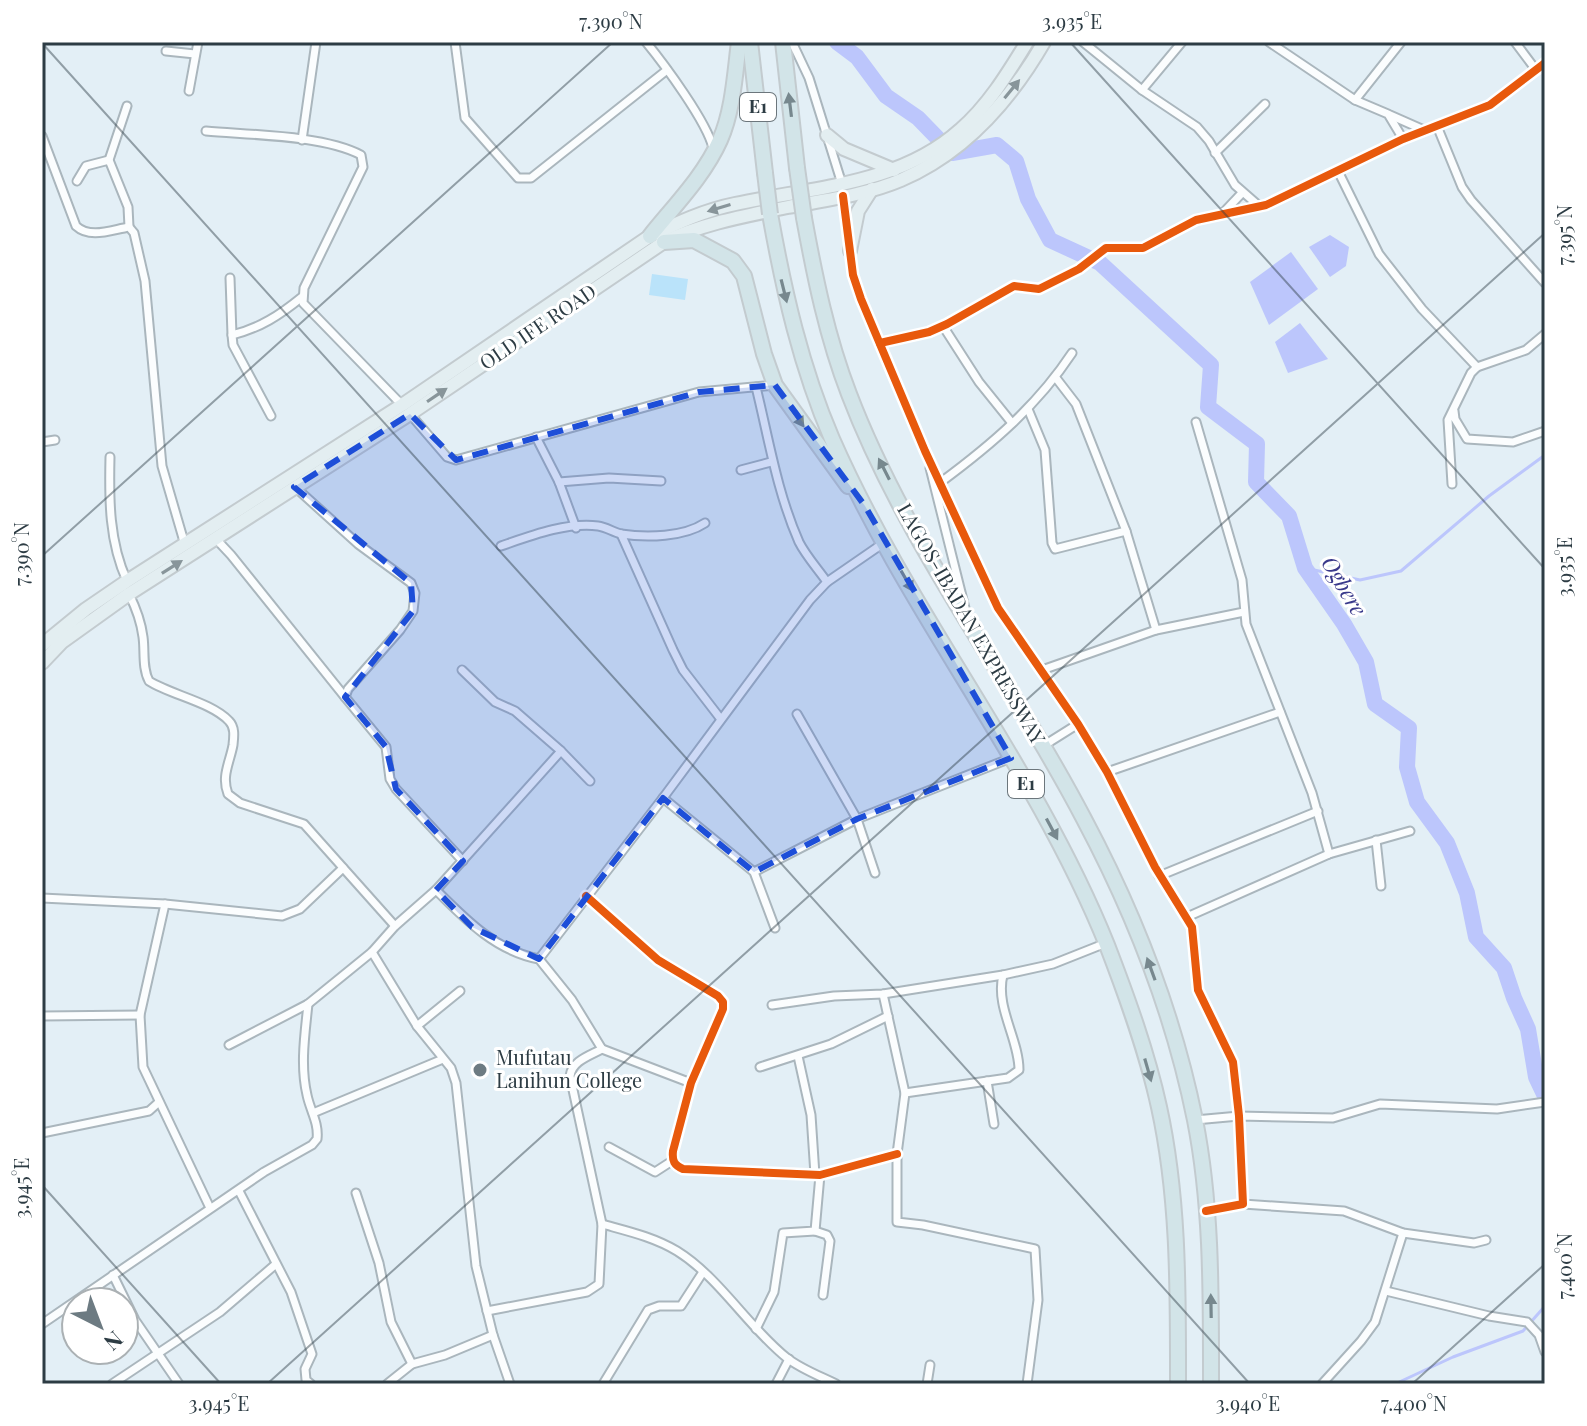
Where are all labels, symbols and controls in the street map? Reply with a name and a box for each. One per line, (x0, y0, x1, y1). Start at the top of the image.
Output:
text: 7.390°N (579, 7, 643, 34)
text: 3.935°E (1042, 7, 1102, 34)
one-way arrow (1003, 79, 1020, 99)
one-way arrow (783, 92, 796, 117)
road number: E1 (740, 93, 776, 121)
one-way arrow (707, 202, 731, 215)
text: 7.395°N (1550, 205, 1577, 265)
street label: OLD IFE ROAD (474, 277, 601, 375)
one-way arrow (779, 278, 791, 303)
one-way arrow (427, 388, 448, 403)
one-way arrow (789, 407, 804, 428)
one-way arrow (877, 458, 890, 481)
street label: LAGOS-IBADAN EXPRESSWAY (892, 498, 1053, 749)
text: 7.390°N (7, 522, 34, 586)
text: 3.935°E (1550, 537, 1577, 597)
water label: Ogbere (1315, 550, 1375, 621)
one-way arrow (161, 560, 183, 574)
one-way arrow (900, 569, 914, 592)
road number: E1 (1008, 770, 1044, 798)
one-way arrow (1045, 818, 1059, 841)
one-way arrow (1144, 957, 1157, 981)
place label: Mufutau Lanihun College (496, 1043, 642, 1093)
one-way arrow (1142, 1059, 1155, 1083)
marker: Mufutau Lanihun College (471, 1061, 489, 1079)
text: 3.945°E (7, 1157, 34, 1219)
text: 7.400°N (1550, 1233, 1577, 1299)
north arrow (60, 1286, 140, 1366)
one-way arrow (1204, 1293, 1217, 1318)
text: N (98, 1325, 130, 1358)
text: 3.945°E (188, 1389, 250, 1416)
text: 3.940°E (1216, 1389, 1280, 1416)
text: 7.400°N (1381, 1389, 1447, 1416)

